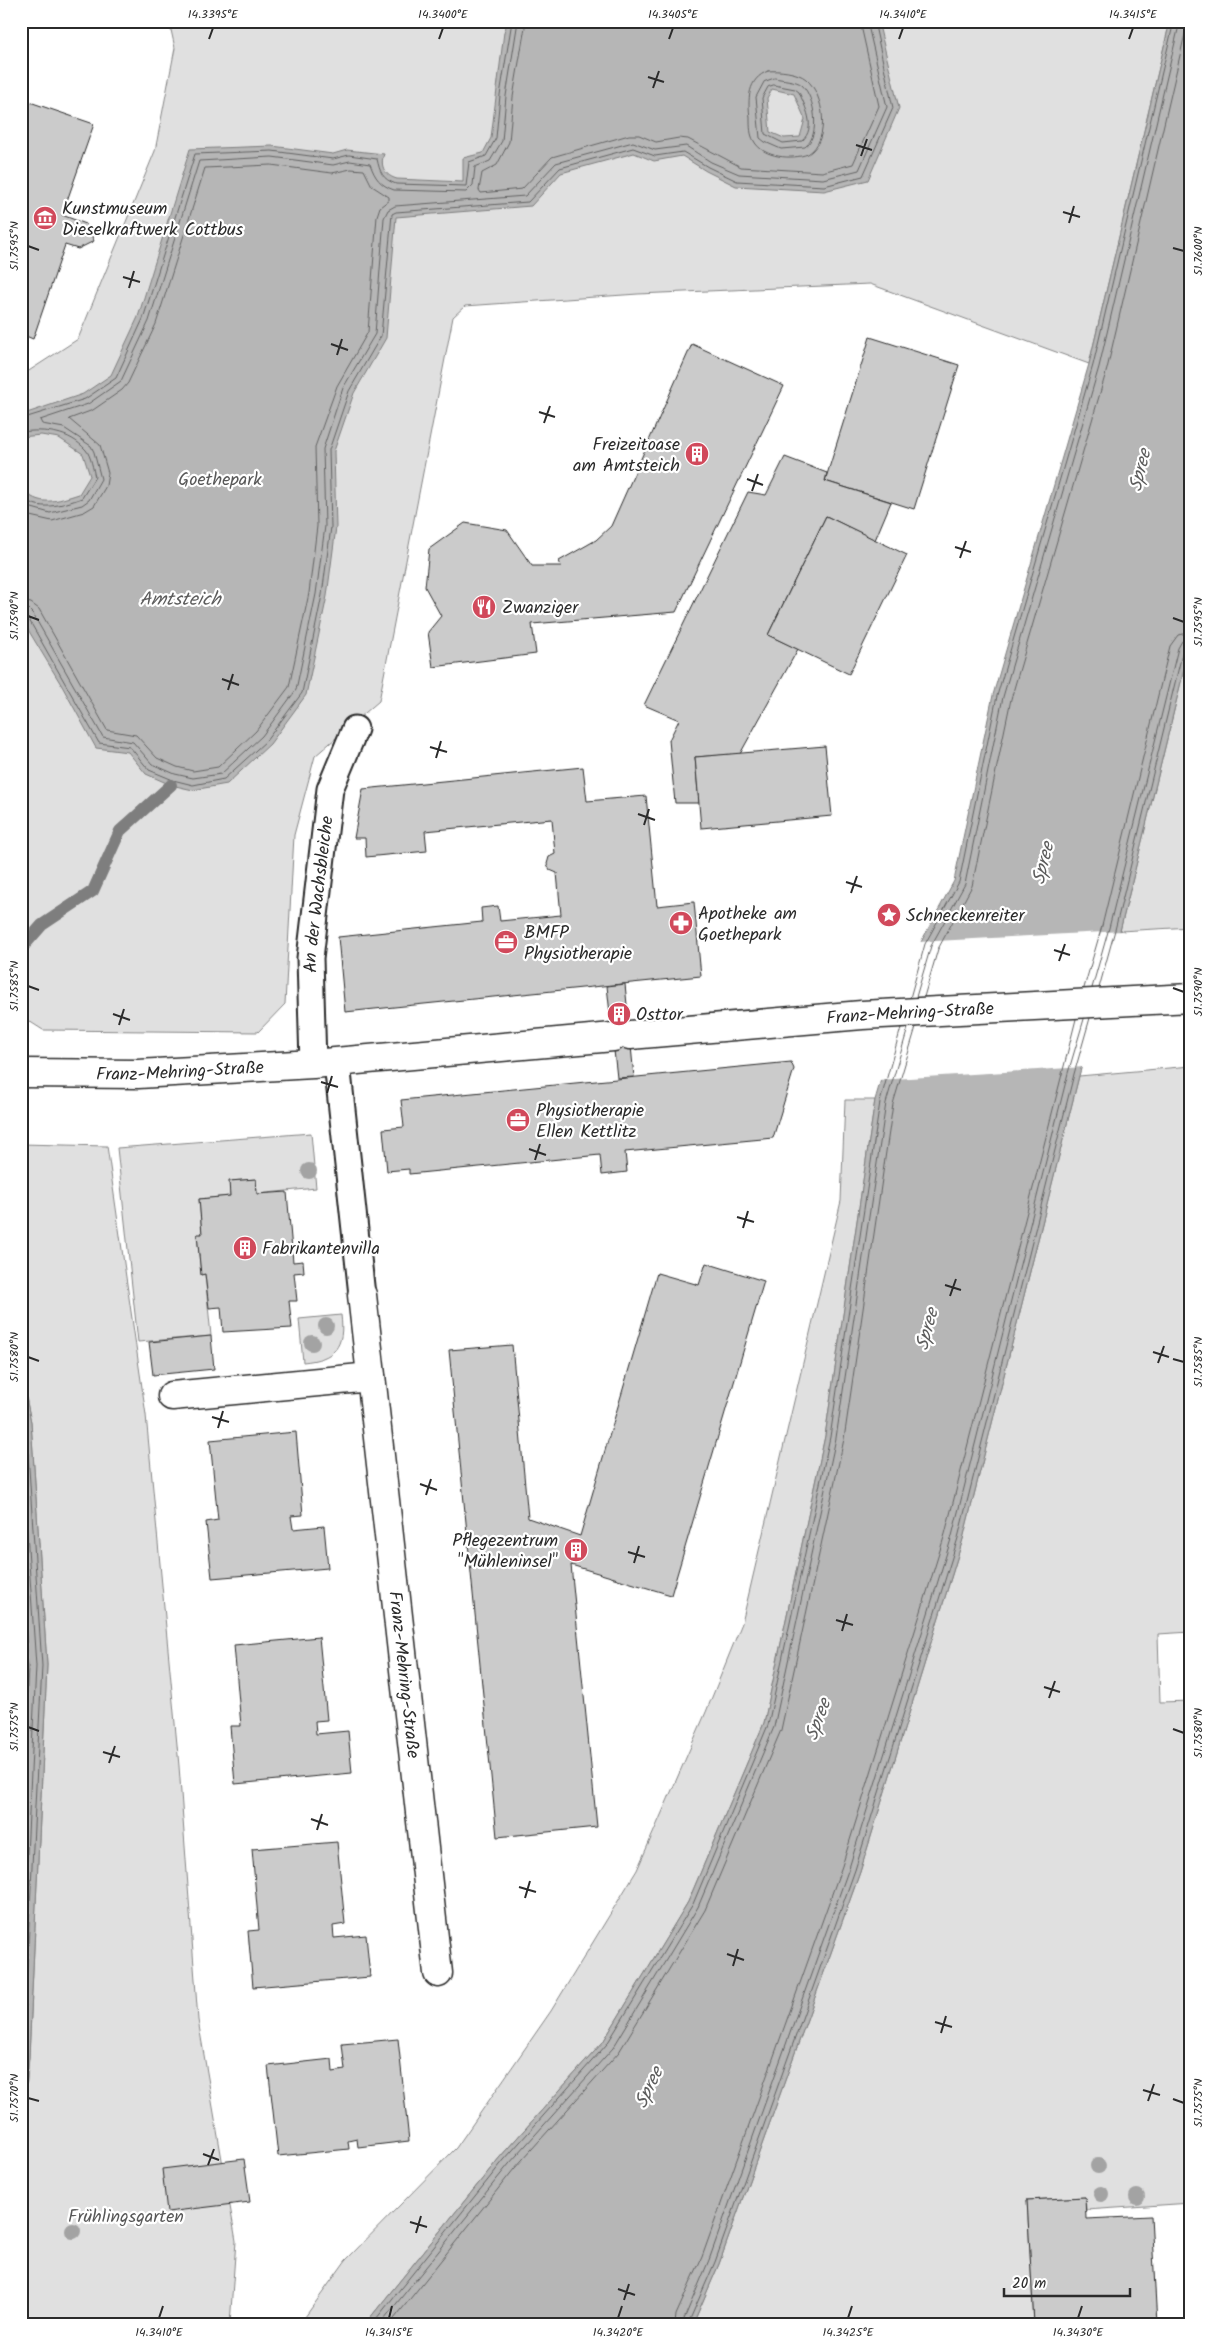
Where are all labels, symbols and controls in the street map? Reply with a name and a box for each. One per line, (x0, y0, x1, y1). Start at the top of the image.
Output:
text: 14.3395°E (188, 5, 239, 24)
text: 14.3400°E (418, 5, 469, 24)
text: 14.3405°E (648, 5, 699, 24)
text: 14.3410°E (879, 5, 928, 24)
text: 14.3415°E (1109, 5, 1158, 24)
place label: Kunstmuseum Dieselkraftwerk Cottbus (62, 195, 244, 245)
museum icon: Kunstmuseum Dieselkraftwerk Cottbus (32, 205, 58, 231)
text: 51.7595°N (5, 221, 24, 271)
text: 51.7600°N (1189, 226, 1208, 276)
place label: Freizeitoase am Amtsteich (573, 431, 680, 481)
building icon: Freizeitoase am Amtsteich (684, 441, 710, 467)
water label: Spree (1121, 444, 1161, 495)
park label: Goethepark (178, 466, 262, 495)
water label: Amtsteich (139, 585, 222, 615)
text: 51.7590°N (5, 591, 24, 641)
restaurant icon: Zwanziger (471, 594, 497, 620)
place label: Zwanziger (502, 594, 579, 623)
text: 51.7595°N (1189, 597, 1208, 647)
street label: An der Wachsbleiche (297, 815, 343, 973)
water label: Spree (1024, 837, 1064, 888)
place label: Apotheke am Goethepark (698, 900, 797, 950)
place icon: Schneckenreiter (876, 902, 902, 928)
place label: Schneckenreiter (906, 902, 1025, 931)
pharmacy icon: Apotheke am Goethepark (668, 910, 694, 936)
place label: BMFP Physiotherapie (524, 919, 632, 969)
office icon: BMFP Physiotherapie (493, 929, 519, 955)
text: 51.7585°N (5, 961, 24, 1011)
text: 51.7590°N (1189, 967, 1208, 1017)
street label: Franz-Mehring-Straße (825, 995, 995, 1034)
building icon: Osttor (606, 1001, 632, 1027)
place label: Osttor (636, 1001, 684, 1030)
street label: Franz-Mehring-Straße (96, 1054, 265, 1090)
place label: Physiotherapie Ellen Kettlitz (536, 1097, 644, 1147)
office icon: Physiotherapie Ellen Kettlitz (505, 1107, 531, 1133)
building icon: Fabrikantenvilla (232, 1235, 258, 1261)
place label: Fabrikantenvilla (262, 1235, 380, 1264)
water label: Spree (908, 1303, 949, 1354)
text: 51.7580°N (5, 1332, 24, 1382)
text: 51.7585°N (1189, 1337, 1208, 1387)
place label: Pflegezentrum "Mühleninsel" (452, 1527, 558, 1577)
building icon: Pflegezentrum "Mühleninsel" (563, 1537, 589, 1563)
street label: Franz-Mehring-Straße (379, 1590, 427, 1760)
water label: Spree (798, 1692, 841, 1745)
text: 51.7575°N (5, 1702, 24, 1752)
text: 51.7580°N (1189, 1708, 1208, 1758)
water label: Spree (627, 2060, 673, 2113)
text: 51.7570°N (5, 2074, 24, 2122)
text: 51.7575°N (1189, 2078, 1208, 2128)
park label: Frühlingsgarten (68, 2203, 184, 2232)
scale bar (1004, 2265, 1131, 2297)
text: 20 m (1012, 2272, 1046, 2296)
text: 14.3410°E (135, 2323, 184, 2342)
text: 14.3415°E (365, 2323, 414, 2342)
text: 14.3420°E (593, 2323, 644, 2342)
text: 14.3425°E (822, 2323, 875, 2342)
text: 14.3430°E (1053, 2323, 1104, 2342)

